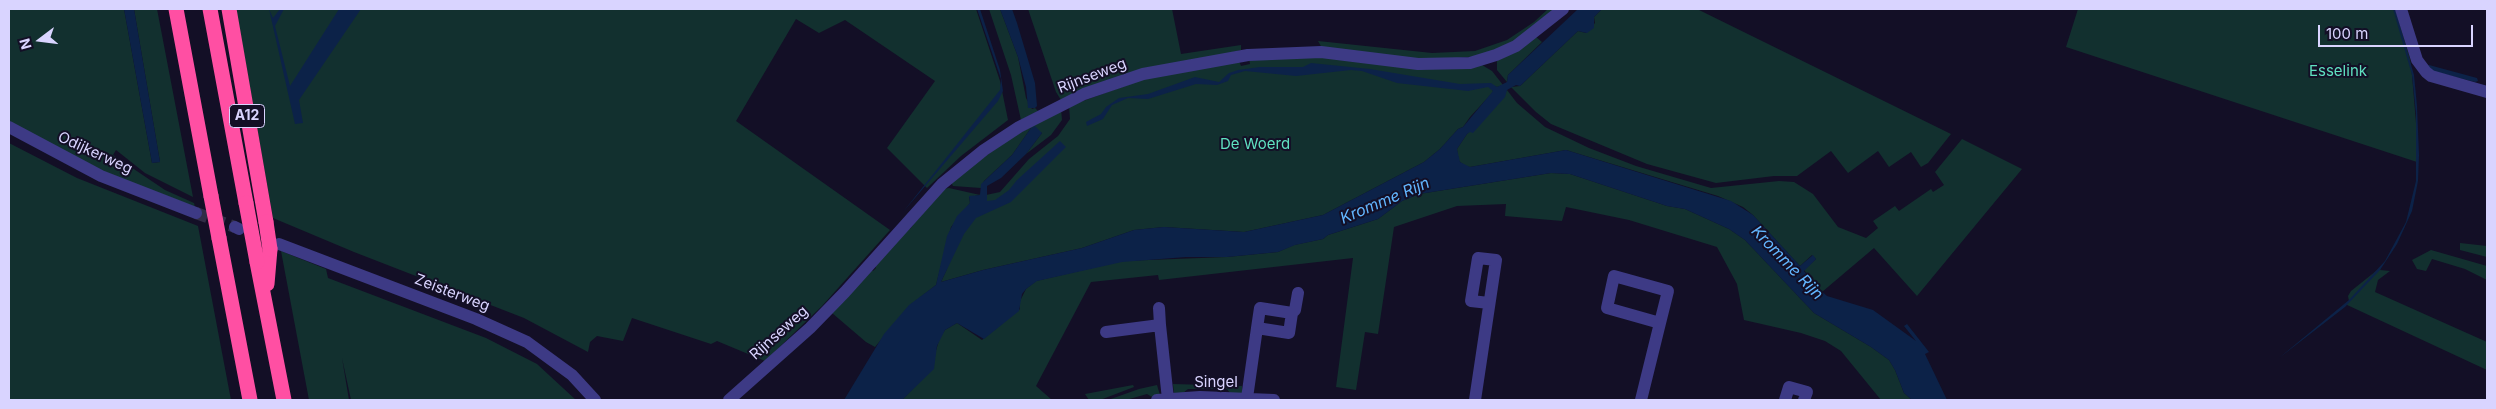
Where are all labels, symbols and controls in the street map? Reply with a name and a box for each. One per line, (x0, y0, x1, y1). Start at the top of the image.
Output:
north arrow (15, 15, 65, 65)
scale bar (2321, 15, 2476, 47)
text: 100 m (2326, 24, 2368, 43)
text: N (15, 37, 35, 51)
street label: Rijnseweg (1055, 55, 1129, 97)
park label: Esselink (2309, 62, 2367, 80)
road number: A12 (230, 104, 264, 128)
street label: Odijkerweg (55, 128, 135, 178)
park label: De Woerd (1220, 135, 1290, 153)
water label: Kromme Rijn (1337, 174, 1433, 228)
water label: Kromme Rijn (1747, 222, 1827, 304)
street label: Zeisterweg (412, 270, 492, 316)
street label: Rijnseweg (746, 302, 812, 364)
street label: Singel (1194, 373, 1238, 391)

